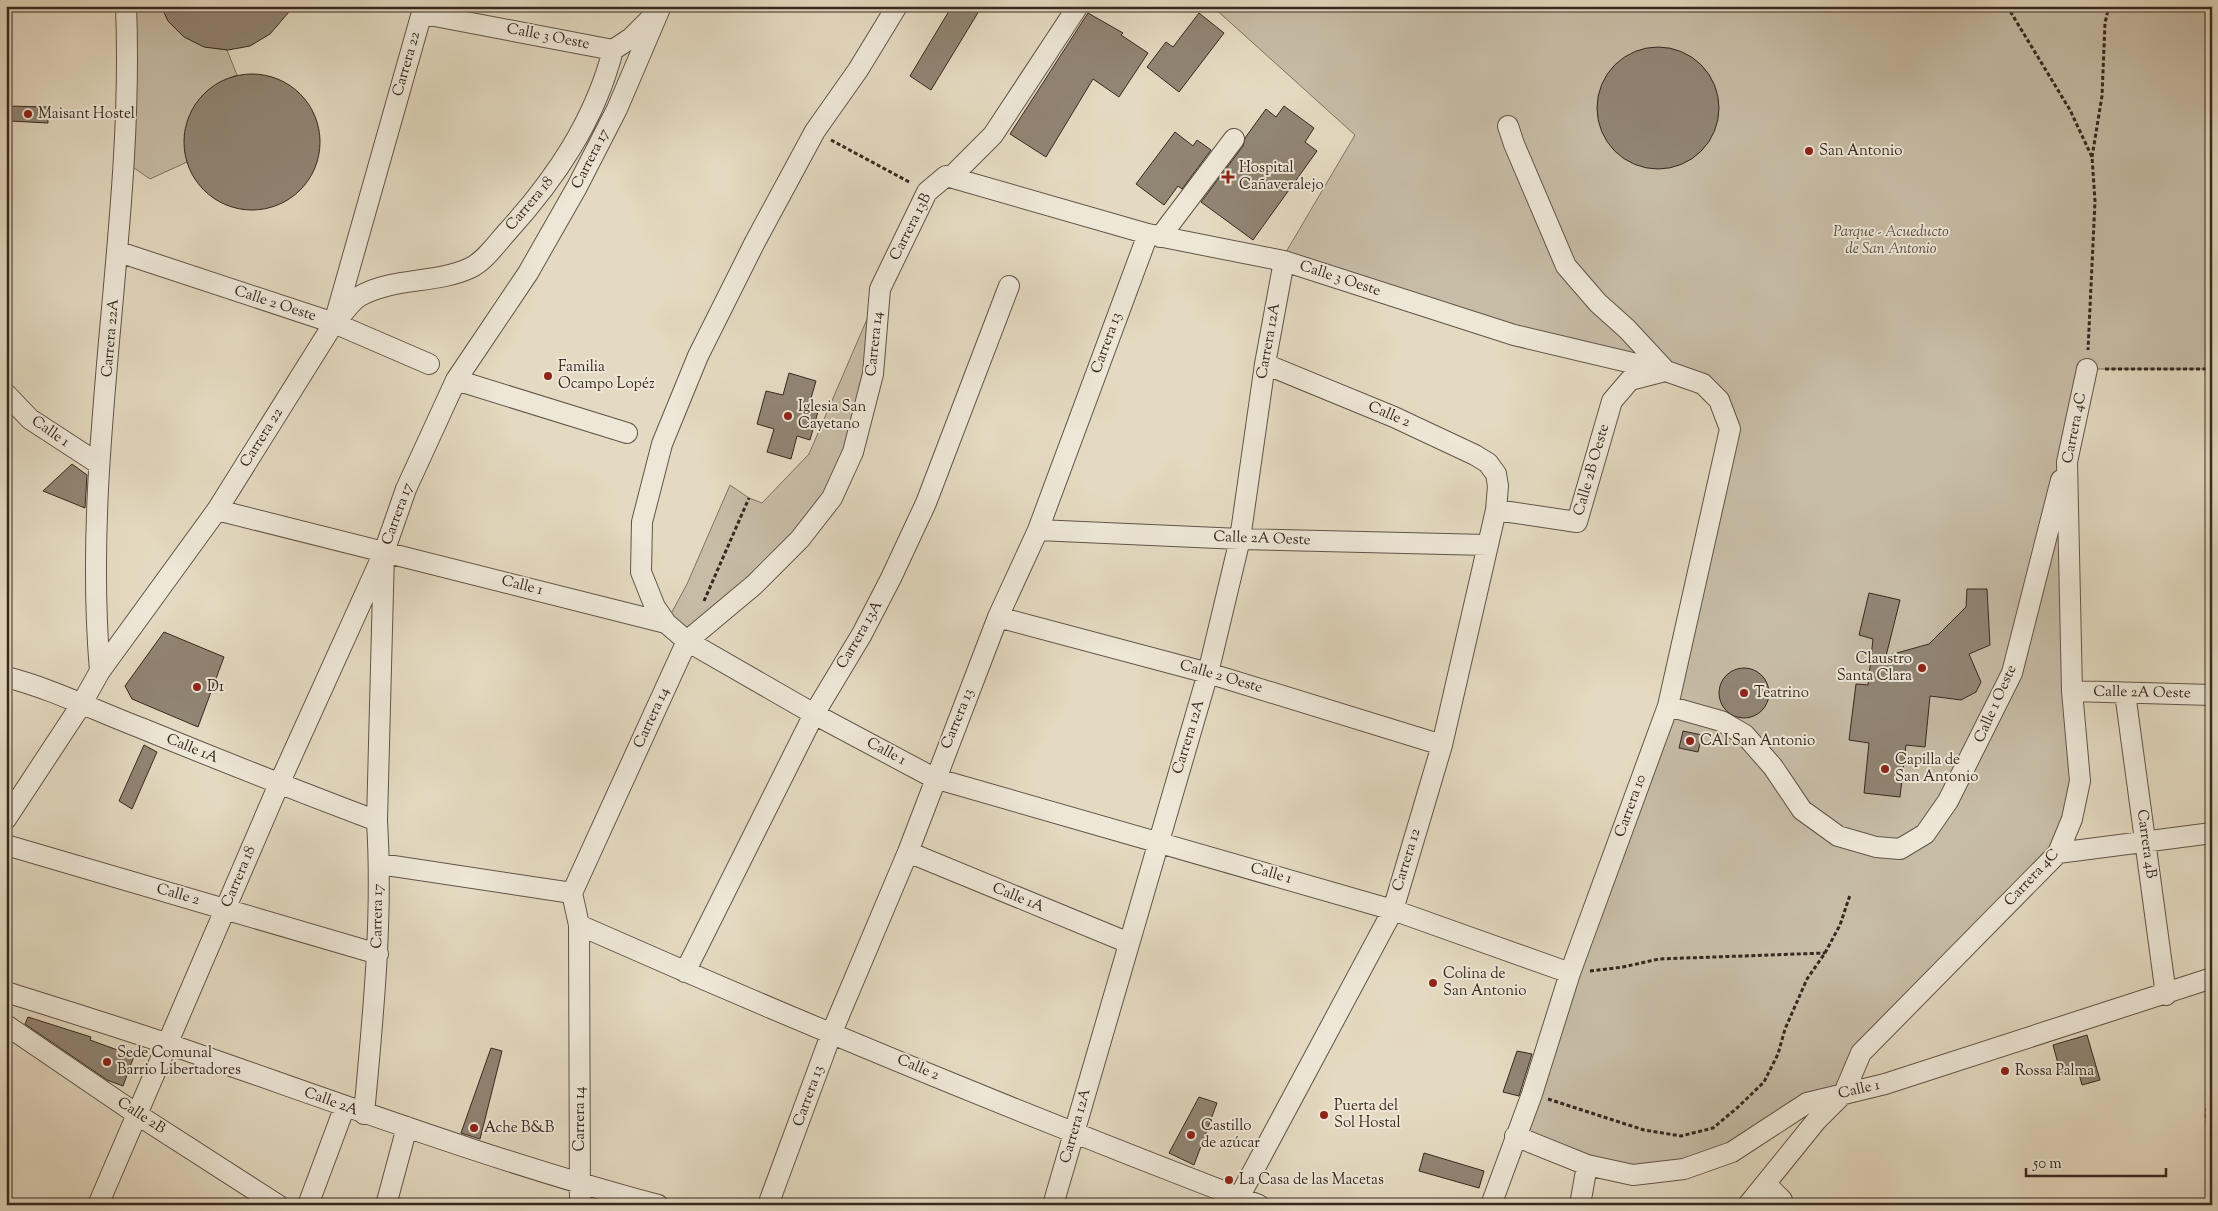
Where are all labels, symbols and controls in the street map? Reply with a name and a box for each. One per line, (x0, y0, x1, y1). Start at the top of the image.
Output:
street label: Calle 3 Oeste (505, 19, 591, 55)
street label: Carrera 22 (388, 29, 426, 99)
place label: Maisant Hostel (38, 104, 135, 125)
marker: Maisant Hostel (22, 108, 34, 120)
street label: Carrera 17 (567, 125, 615, 193)
place label: San Antonio (1819, 141, 1902, 162)
marker: San Antonio (1803, 145, 1815, 157)
place label: Hospital Cañaveralejo (1239, 158, 1324, 196)
marker: Hospital Cañaveralejo (1221, 170, 1235, 184)
street label: Carrera 18 (501, 172, 559, 236)
street label: Carrera 13B (885, 189, 937, 264)
park label: Parque - Acueducto de San Antonio (1833, 222, 1949, 260)
street label: Calle 3 Oeste (1297, 256, 1383, 302)
street label: Calle 2 Oeste (231, 281, 319, 327)
street label: Carrera 22A (97, 298, 125, 378)
street label: Carrera 12A (1252, 301, 1286, 381)
street label: Carrera 13 (1086, 309, 1128, 377)
street label: Carrera 14 (861, 310, 889, 378)
place label: Familia Ocampo Lopéz (558, 357, 655, 395)
marker: Familia Ocampo Lopéz (542, 370, 554, 382)
street label: Carrera 4C (2058, 391, 2092, 465)
place label: Iglesia San Cayetano (798, 397, 866, 435)
street label: Calle 2 (1365, 397, 1413, 433)
street label: Carrera 22 (235, 404, 289, 472)
marker: Iglesia San Cayetano (782, 410, 794, 422)
street label: Calle 1 (27, 411, 73, 453)
street label: Calle 2B Oeste (1569, 422, 1615, 518)
street label: Carrera 17 (377, 479, 419, 548)
street label: Calle 2A Oeste (1213, 527, 1311, 551)
street label: Calle 1 (499, 571, 545, 601)
street label: Carrera 13A (832, 597, 888, 673)
place label: Claustro Santa Clara (1837, 649, 1912, 687)
street label: Calle 2 Oeste (1177, 655, 1265, 699)
marker: Claustro Santa Clara (1916, 662, 1928, 674)
street label: Calle 1 Oeste (1969, 662, 2023, 746)
place label: D1 (207, 677, 224, 698)
marker: D1 (191, 681, 203, 693)
street label: Calle 2A Oeste (2093, 682, 2191, 704)
place label: Teatrino (1754, 683, 1809, 704)
street label: Carrera 14 (629, 684, 675, 752)
street label: Carrera 13 (936, 686, 980, 752)
marker: Teatrino (1738, 687, 1750, 699)
street label: Carrera 12A (1168, 697, 1210, 777)
street label: Calle 1A (163, 729, 221, 769)
place label: CAI San Antonio (1700, 731, 1815, 752)
street label: Calle 1 (862, 733, 910, 771)
marker: CAI San Antonio (1684, 735, 1696, 747)
place label: Capilla de San Antonio (1895, 750, 1978, 788)
marker: Capilla de San Antonio (1879, 763, 1891, 775)
street label: Carrera 10 (1610, 772, 1652, 840)
street label: Carrera 4B (2131, 808, 2161, 880)
street label: Carrera 12 (1388, 826, 1426, 894)
street label: Carrera 18 (217, 843, 261, 911)
street label: Carrera 4C (2000, 844, 2064, 912)
street label: Calle 1 (1248, 858, 1294, 890)
street label: Calle 1A (989, 878, 1047, 918)
street label: Calle 2 (154, 879, 202, 911)
street label: Carrera 17 (367, 883, 389, 949)
place label: Colina de San Antonio (1443, 964, 1526, 1002)
marker: Colina de San Antonio (1427, 977, 1439, 989)
place label: Sede Comunal Barrio Libertadores (117, 1043, 241, 1081)
street label: Calle 2 (894, 1050, 942, 1086)
marker: Sede Comunal Barrio Libertadores (101, 1056, 113, 1068)
place label: Rossa Palma (2015, 1061, 2094, 1082)
street label: Carrera 13 (788, 1062, 830, 1130)
marker: Rossa Palma (1999, 1065, 2011, 1077)
street label: Calle 1 (1836, 1075, 1882, 1105)
street label: Calle 2A (301, 1082, 361, 1122)
street label: Carrera 14 (570, 1086, 591, 1152)
street label: Carrera 12A (1055, 1086, 1097, 1166)
street label: Calle 2B (113, 1093, 170, 1140)
place label: Puerta del Sol Hostal (1334, 1096, 1401, 1134)
marker: Puerta del Sol Hostal (1318, 1109, 1330, 1121)
place label: Castillo de azúcar (1201, 1116, 1260, 1154)
place label: Ache B&B (484, 1118, 555, 1139)
marker: Ache B&B (468, 1122, 480, 1134)
marker: Castillo de azúcar (1185, 1129, 1197, 1141)
scale bar (2026, 1146, 2166, 1178)
text: 50 m (2032, 1154, 2062, 1175)
place label: La Casa de las Macetas (1239, 1170, 1384, 1191)
marker: La Casa de las Macetas (1223, 1174, 1235, 1186)

